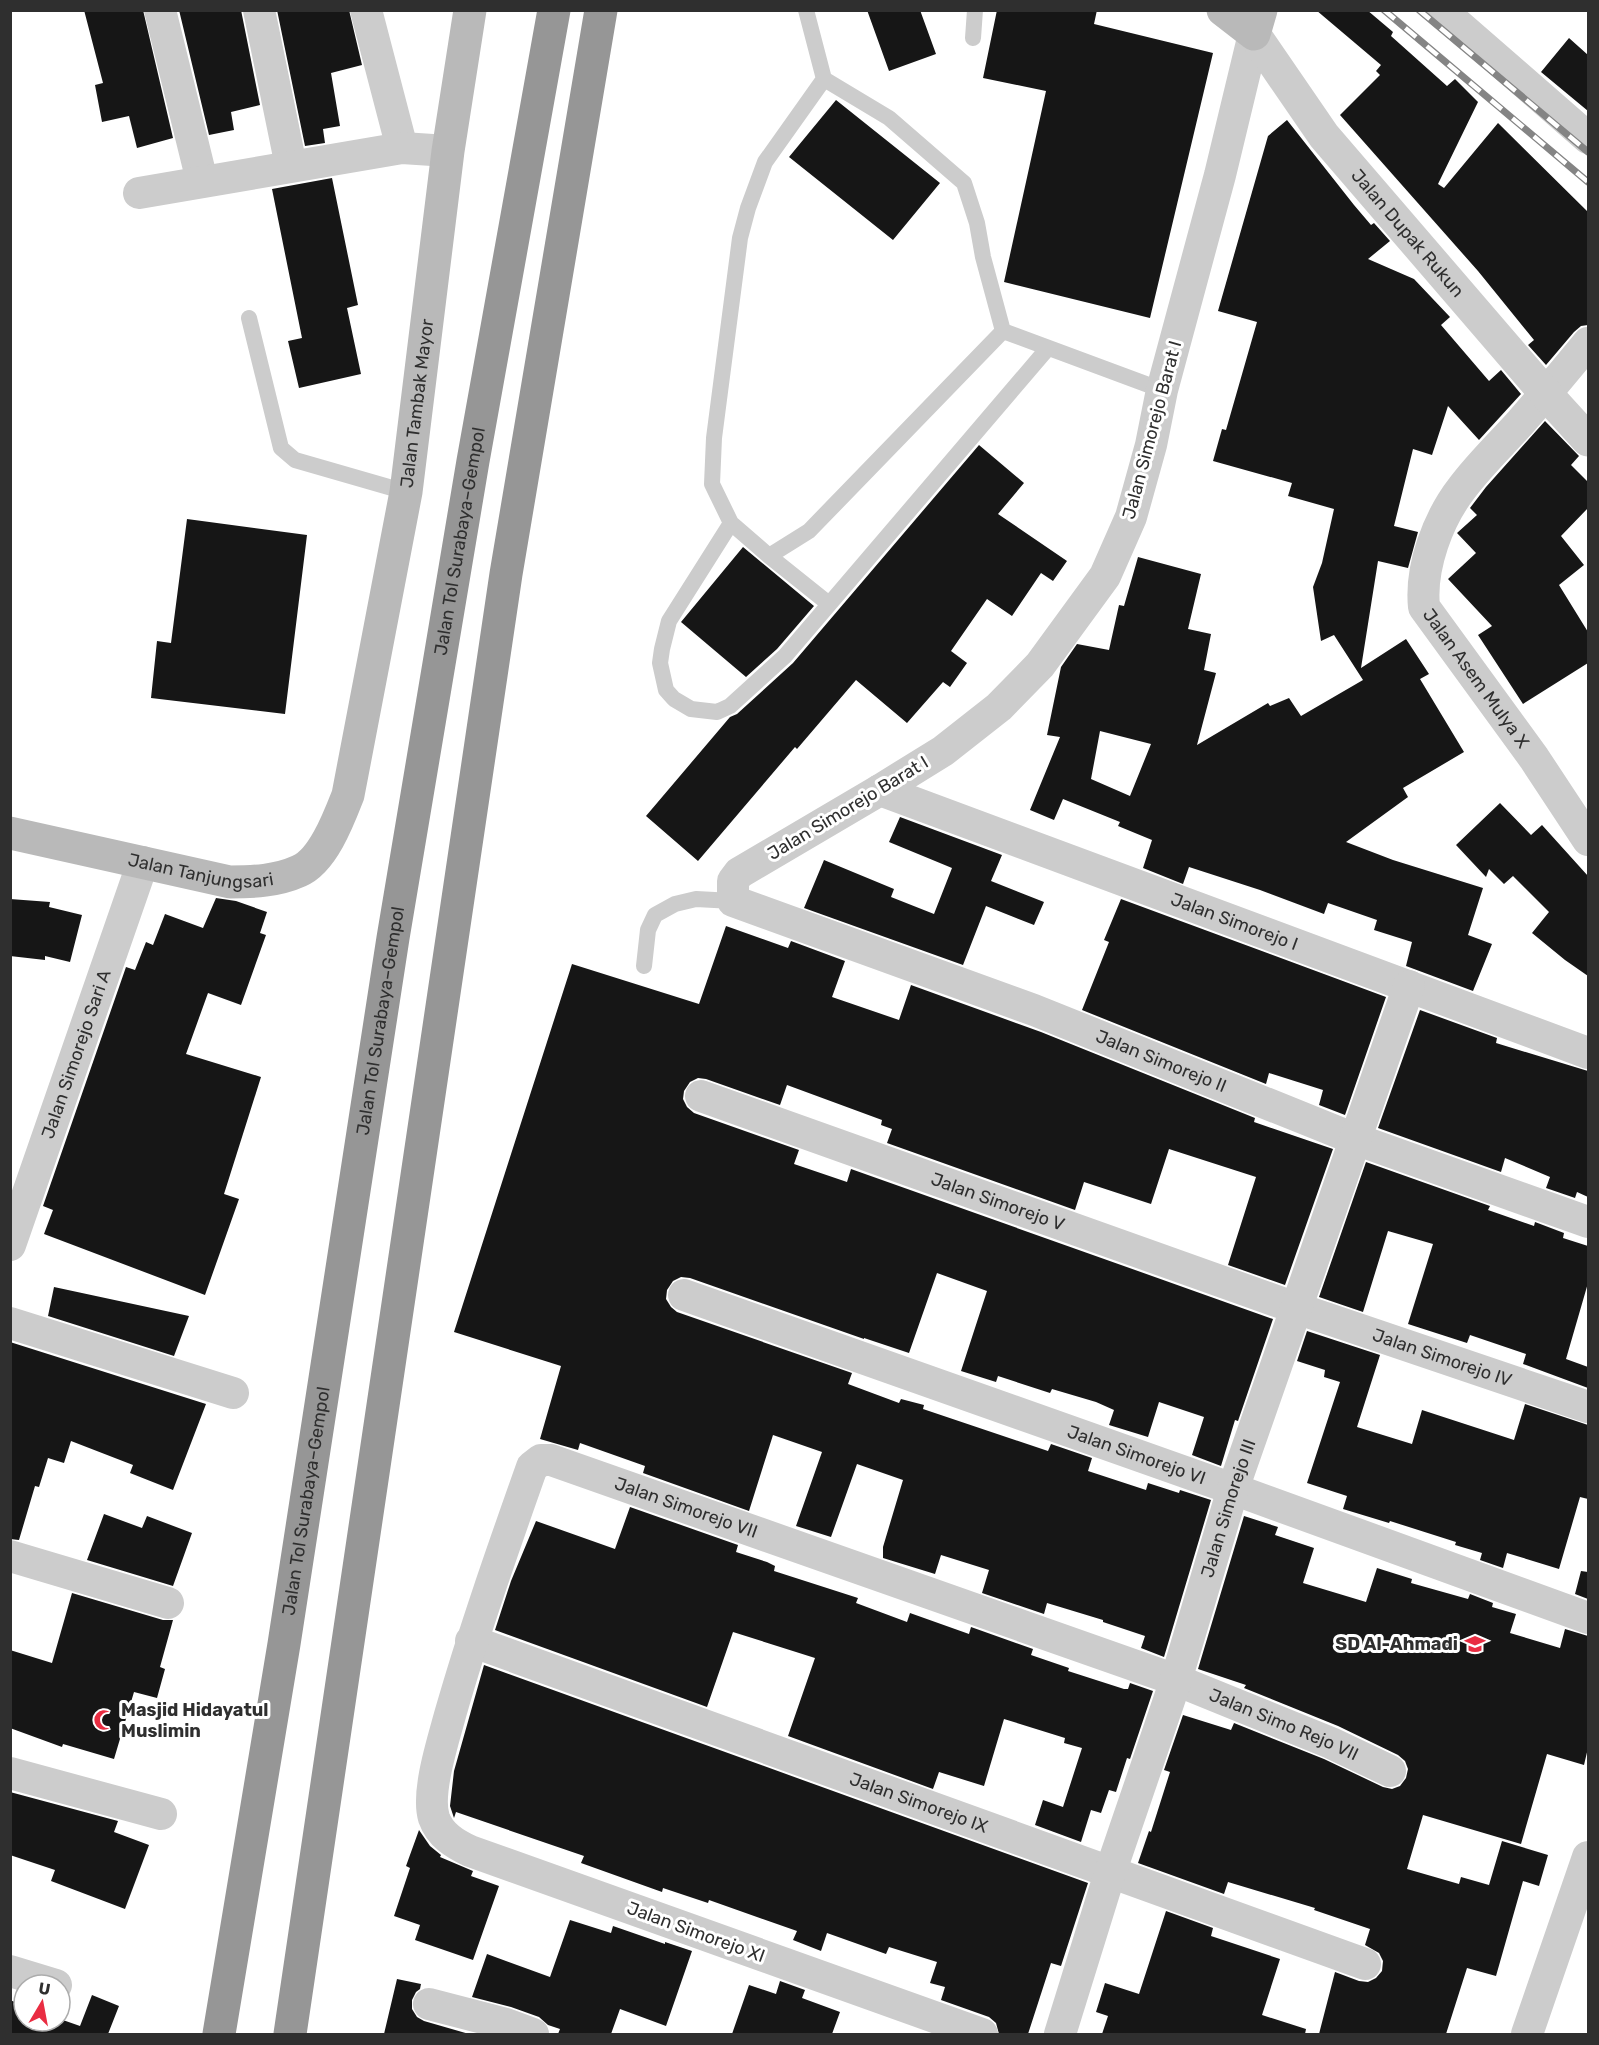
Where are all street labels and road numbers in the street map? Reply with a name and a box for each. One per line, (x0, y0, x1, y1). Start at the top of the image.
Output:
street label: Jalan Dupak Rukun (1346, 165, 1469, 302)
street label: Jalan Tambak Mayor (396, 317, 438, 489)
street label: Jalan Simorejo Barat I (1118, 338, 1186, 522)
street label: Jalan Tol Surabaya–Gempol (430, 425, 490, 657)
street label: Jalan Asem Mulya X (1418, 604, 1534, 752)
street label: Jalan Simorejo Barat I (764, 751, 932, 865)
street label: Jalan Tanjungsari (126, 849, 275, 893)
street label: Jalan Simorejo I (1168, 888, 1301, 955)
street label: Jalan Tol Surabaya–Gempol (352, 905, 409, 1137)
street label: Jalan Simorejo Sari A (37, 967, 116, 1142)
street label: Jalan Simorejo II (1093, 1025, 1230, 1097)
street label: Jalan Simorejo V (928, 1168, 1068, 1236)
street label: Jalan Simorejo IV (1370, 1324, 1515, 1391)
street label: Jalan Tol Surabaya–Gempol (278, 1385, 335, 1617)
street label: Jalan Simorejo VI (1064, 1420, 1209, 1489)
street label: Jalan Simorejo III (1196, 1436, 1261, 1580)
street label: Jalan Simorejo VII (612, 1472, 760, 1543)
street label: Jalan Simo Rejo VII (1206, 1684, 1362, 1765)
street label: Jalan Simorejo IX (847, 1768, 991, 1838)
street label: Jalan Simorejo XI (624, 1897, 768, 1967)

